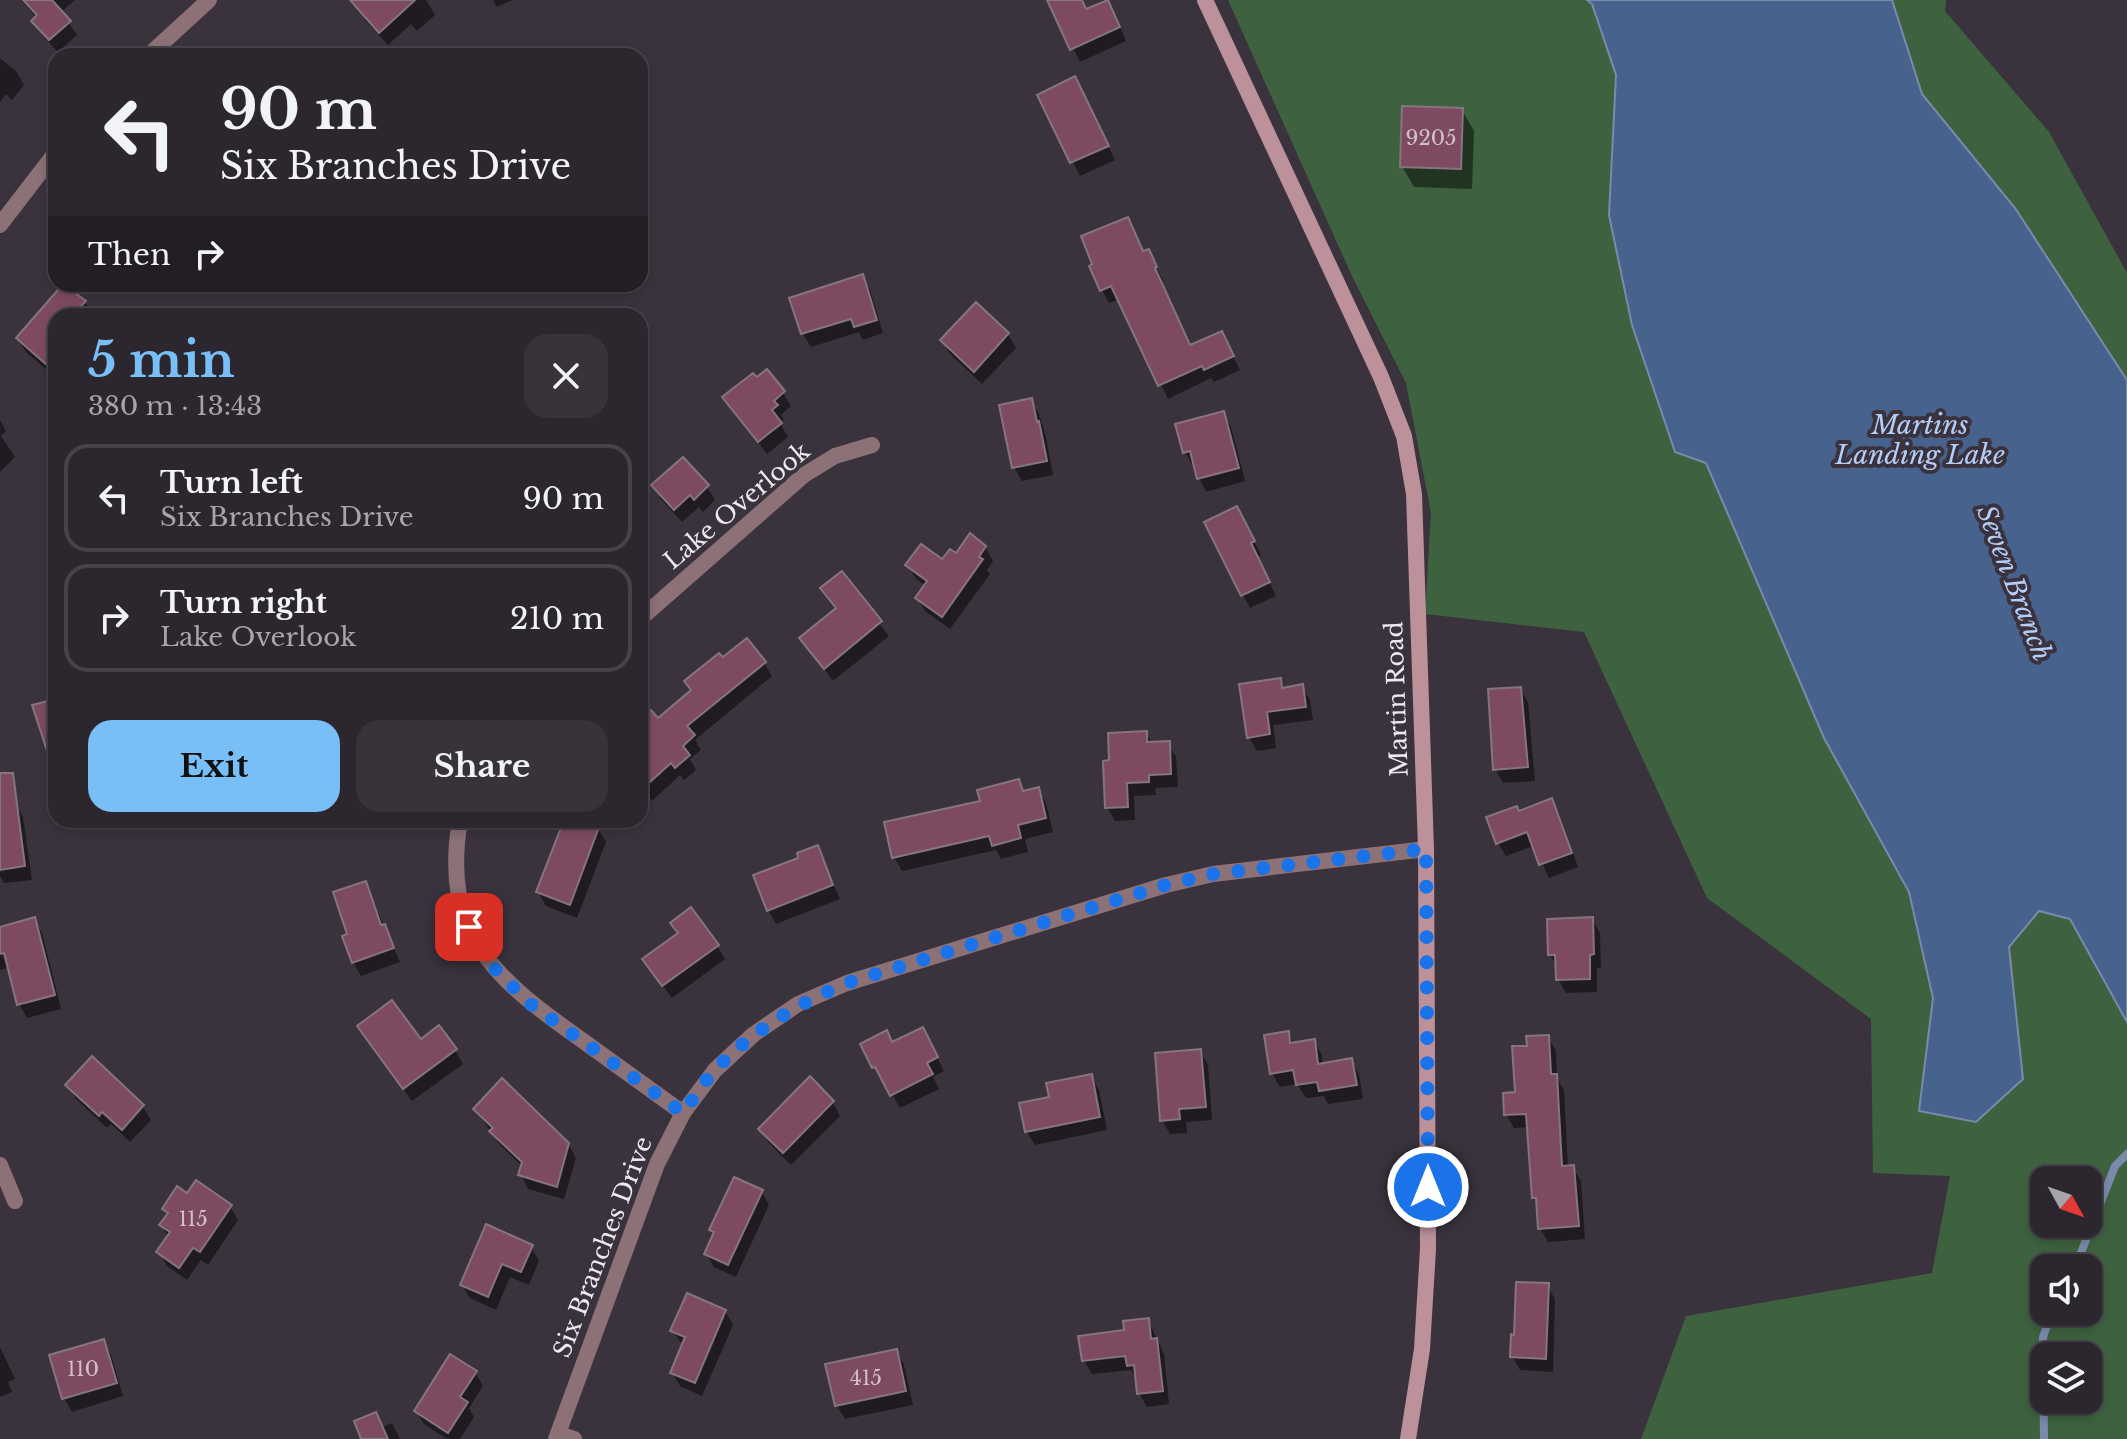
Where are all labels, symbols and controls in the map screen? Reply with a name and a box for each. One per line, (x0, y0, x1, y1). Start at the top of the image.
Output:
text: 90 m (220, 75, 377, 144)
icon: left (88, 80, 192, 184)
house number: 9205 (1406, 126, 1456, 150)
text: Six Branches Drive (220, 144, 571, 189)
icon: right (187, 232, 231, 276)
text: Then (88, 236, 171, 273)
text: 5 min (88, 330, 235, 390)
button: close (524, 334, 608, 418)
text: 380 m · 13:43 (88, 390, 262, 422)
water label: Martins Landing Lake (1834, 409, 2005, 471)
street label: Lake Overlook (658, 436, 816, 575)
text: Turn left (160, 464, 303, 501)
icon: left (92, 476, 136, 520)
text: 90 m (522, 480, 604, 517)
text: Six Branches Drive (160, 501, 414, 533)
water label: Seven Branch (1970, 501, 2058, 665)
text: Turn right (160, 584, 327, 621)
icon: right (92, 596, 136, 640)
text: 210 m (510, 600, 604, 637)
text: Lake Overlook (160, 621, 356, 653)
street label: Martin Road (1379, 621, 1414, 777)
button: Exit (88, 720, 340, 812)
button: Share (356, 720, 608, 812)
pin (435, 893, 503, 961)
icon: arrive (447, 905, 491, 949)
street label: Six Branches Drive (547, 1132, 658, 1361)
position arrow (1386, 1145, 1470, 1229)
north arrow (2030, 1166, 2102, 1238)
map controls (2030, 1166, 2102, 1414)
house number: 115 (178, 1207, 208, 1231)
button: sound (2030, 1254, 2102, 1326)
button: layers (2030, 1342, 2102, 1414)
house number: 110 (67, 1357, 99, 1381)
house number: 415 (850, 1366, 882, 1390)

